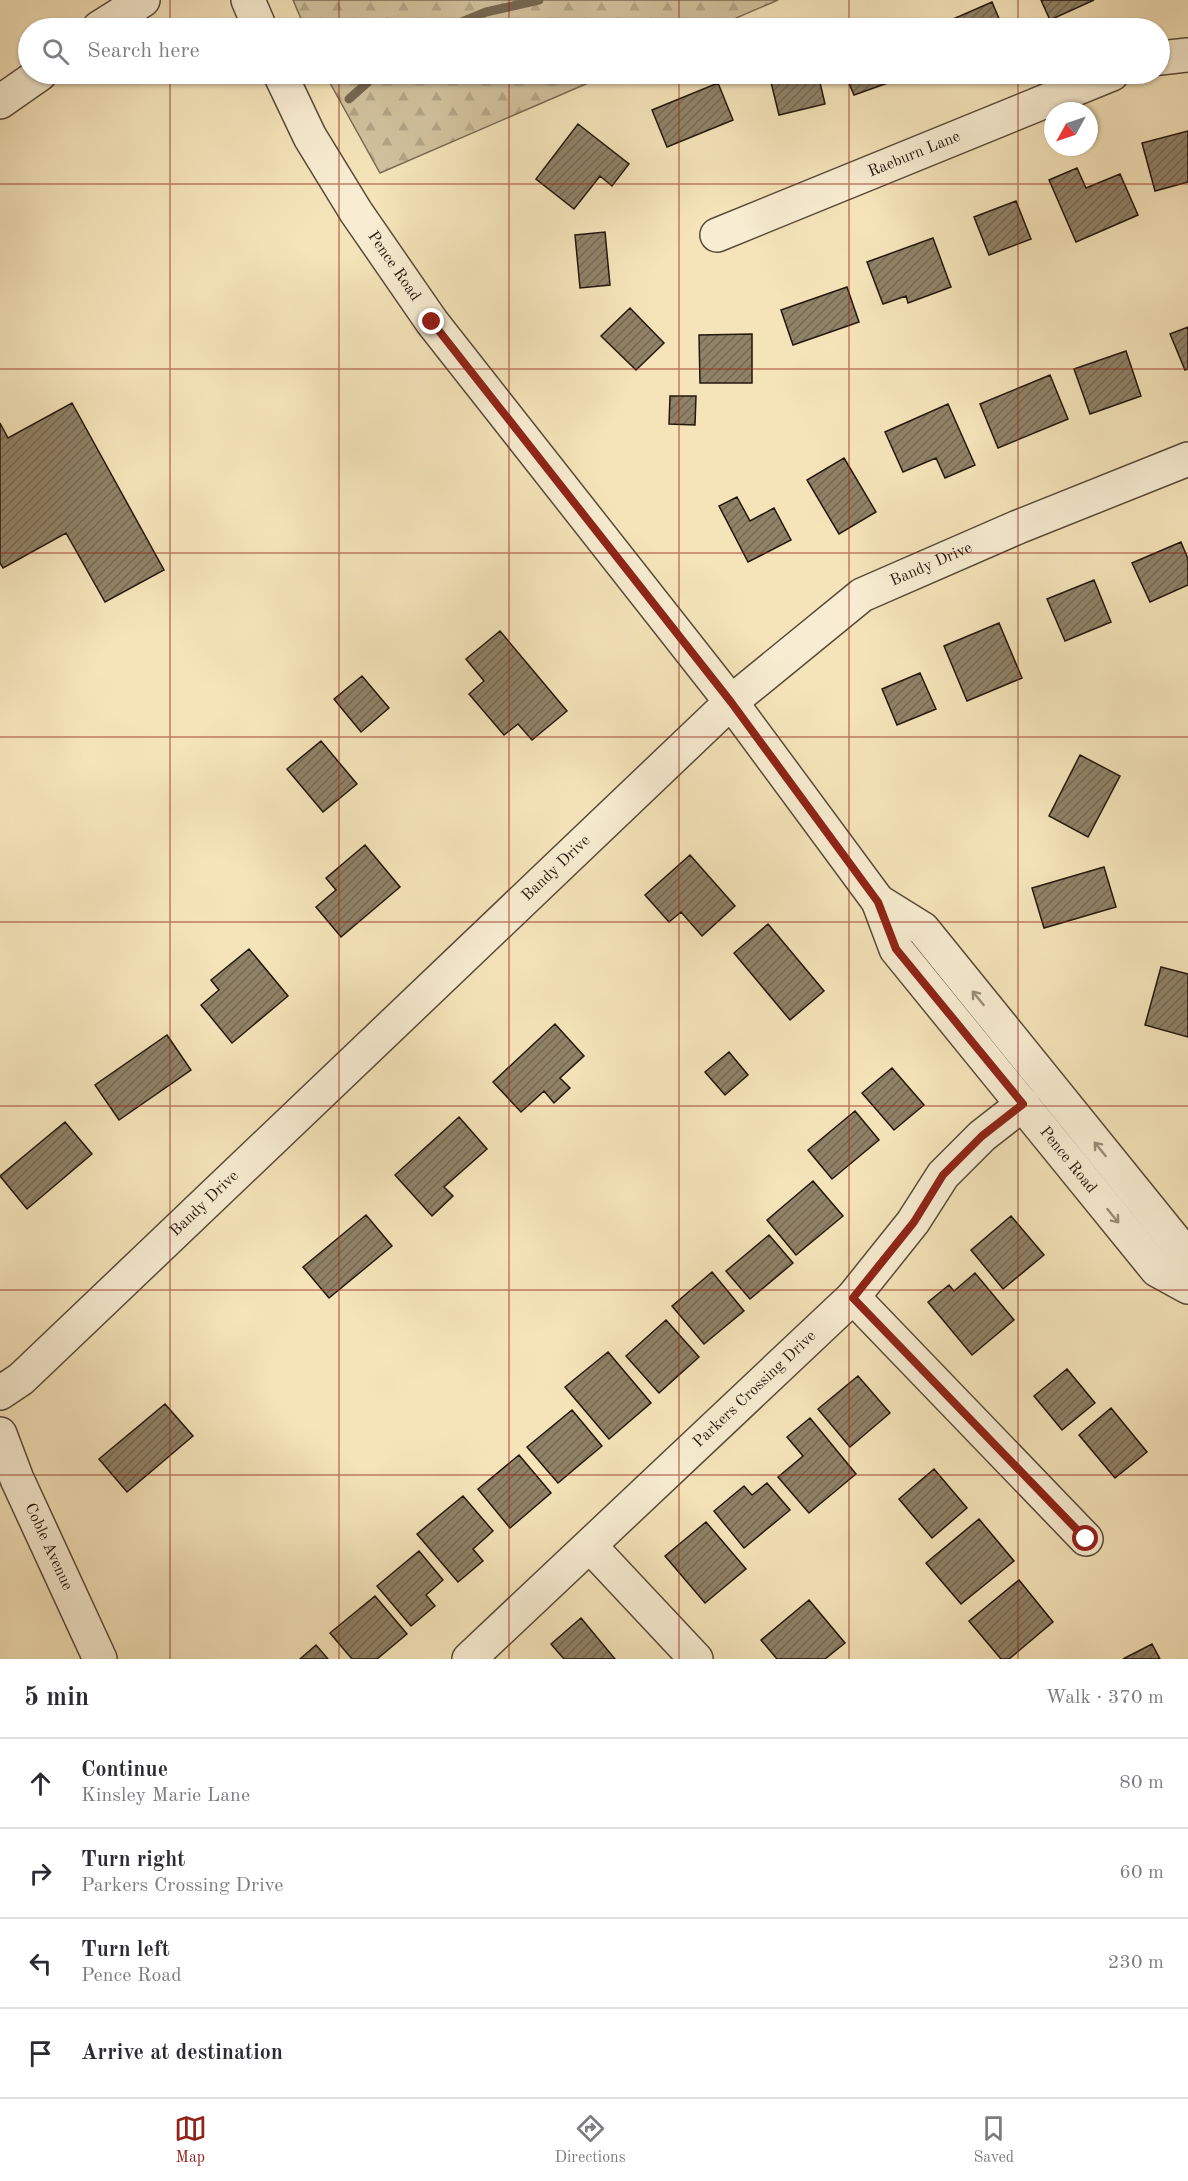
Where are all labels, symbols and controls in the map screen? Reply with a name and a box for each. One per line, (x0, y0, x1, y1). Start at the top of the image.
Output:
search box (18, 18, 1170, 84)
icon: search (39, 35, 72, 68)
text: Search here (87, 40, 200, 62)
north arrow (1044, 102, 1098, 156)
street label: Raeburn Lane (866, 129, 963, 180)
street label: Pence Road (364, 229, 423, 304)
route end (418, 308, 444, 334)
street label: Bandy Drive (888, 540, 975, 590)
street label: Bandy Drive (519, 833, 594, 904)
one-way arrow (971, 990, 984, 1006)
street label: Pence Road (1036, 1124, 1099, 1197)
one-way arrow (1094, 1141, 1107, 1157)
street label: Bandy Drive (168, 1168, 242, 1240)
one-way arrow (1106, 1207, 1119, 1223)
street label: Parkers Crossing Drive (691, 1328, 819, 1451)
street label: Coble Avenue (21, 1501, 75, 1593)
route start (1072, 1525, 1098, 1551)
text: 5 min (24, 1685, 89, 1711)
text: Walk · 370 m (1045, 1688, 1164, 1708)
text: Continue (81, 1759, 168, 1781)
icon: ahead (24, 1767, 57, 1800)
text: 80 m (1119, 1773, 1164, 1793)
text: Kinsley Marie Lane (81, 1786, 250, 1806)
text: Turn right (81, 1849, 185, 1871)
icon: right (24, 1857, 57, 1890)
text: 60 m (1119, 1863, 1164, 1883)
text: Parkers Crossing Drive (81, 1876, 283, 1896)
text: Turn left (81, 1939, 170, 1961)
icon: left (24, 1947, 57, 1980)
text: 230 m (1108, 1953, 1164, 1973)
text: Pence Road (81, 1966, 182, 1986)
icon: arrive (24, 2037, 57, 2070)
text: Arrive at destination (81, 2042, 283, 2064)
tab: Map (174, 2112, 207, 2168)
tab: Directions (555, 2112, 626, 2168)
tab: Saved (973, 2112, 1014, 2168)

